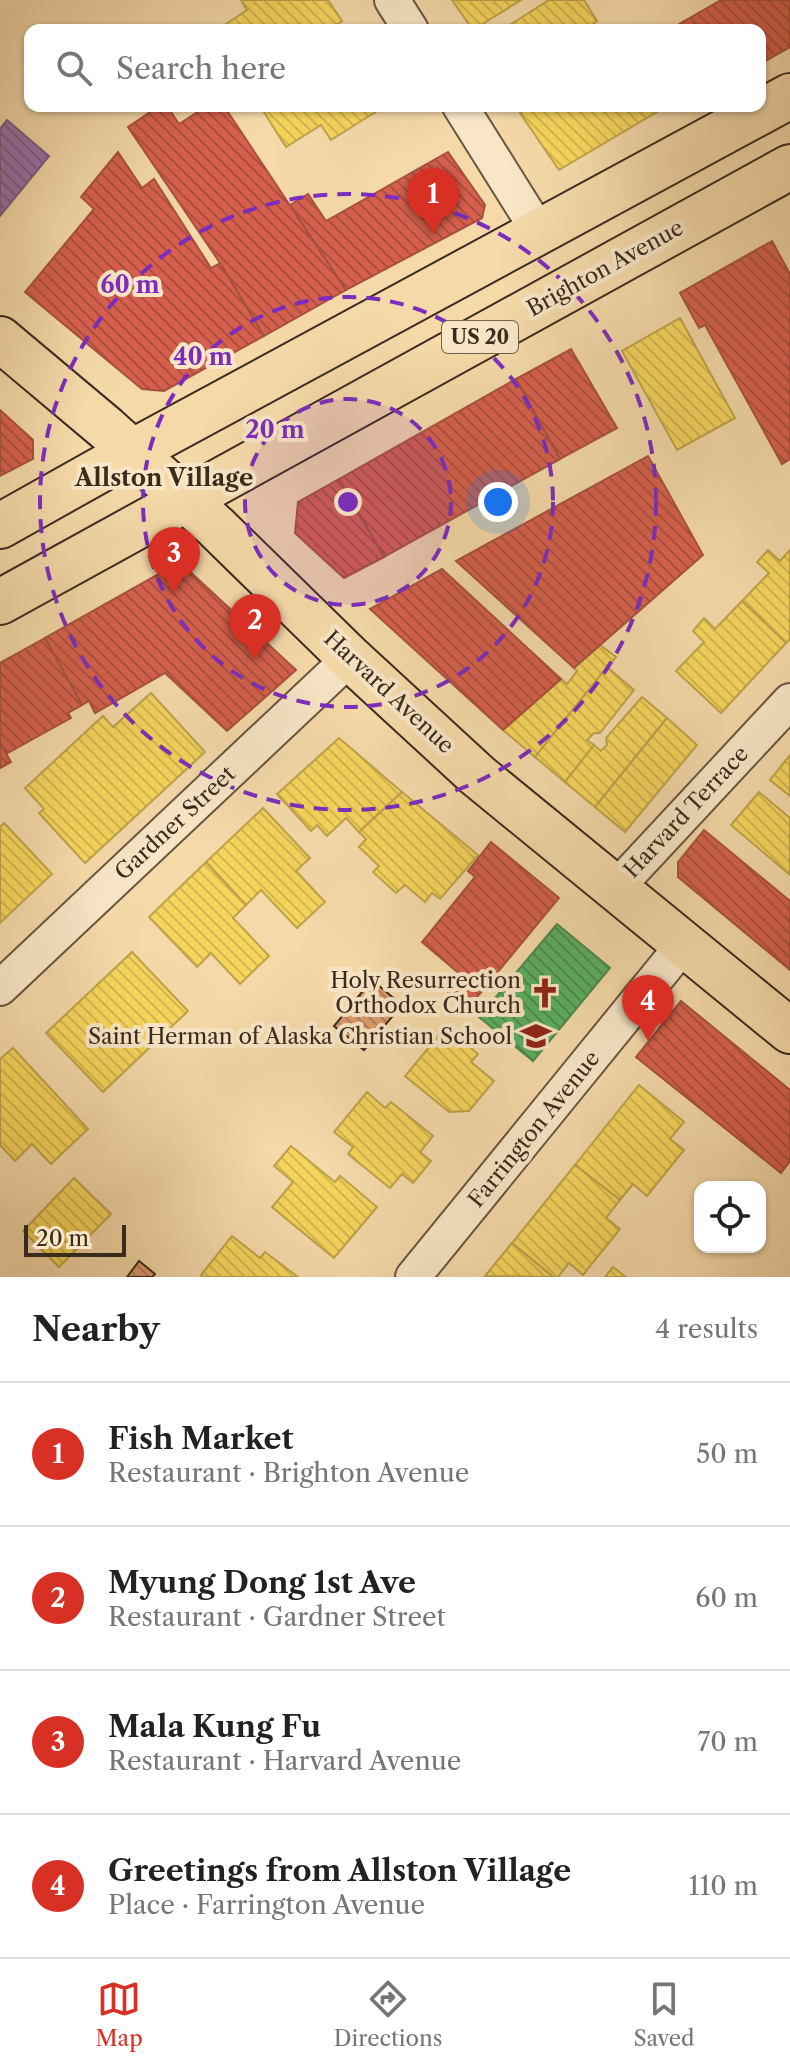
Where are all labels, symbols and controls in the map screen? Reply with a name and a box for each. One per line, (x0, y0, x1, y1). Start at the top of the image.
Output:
search box (24, 24, 766, 112)
icon: search (52, 46, 96, 90)
text: Search here (116, 50, 286, 87)
pin: 1 (407, 168, 459, 234)
street label: Brighton Avenue (522, 214, 688, 322)
text: 60 m (100, 270, 160, 299)
road number: US 20 (442, 321, 518, 353)
text: 40 m (173, 342, 233, 371)
text: 20 m (245, 415, 305, 444)
district label: Allston Village (74, 463, 253, 492)
your location (478, 482, 518, 522)
centre of rings (334, 488, 362, 516)
pin: 3 (148, 527, 200, 593)
pin: 2 (229, 594, 281, 660)
street label: Harvard Avenue (318, 625, 460, 759)
street label: Harvard Terrace (618, 740, 754, 884)
street label: Gardner Street (109, 760, 241, 886)
place label: Holy Resurrection Orthodox Church (330, 967, 521, 1019)
pin: 4 (622, 975, 674, 1041)
church icon: Holy Resurrection Orthodox Church (528, 976, 562, 1010)
school or university icon: Saint Herman of Alaska Christian School (519, 1019, 553, 1053)
place label: Saint Herman of Alaska Christian School (88, 1023, 512, 1050)
street label: Farrington Avenue (462, 1045, 606, 1213)
map controls (694, 1181, 766, 1253)
button: locate (694, 1181, 766, 1253)
scale bar (24, 1221, 126, 1257)
text: 20 m (36, 1225, 89, 1252)
text: Nearby (32, 1308, 160, 1350)
text: 4 results (655, 1313, 758, 1345)
text: Fish Market (108, 1420, 294, 1457)
text: 1 (52, 1438, 64, 1470)
text: 50 m (696, 1438, 758, 1470)
text: Restaurant · Brighton Avenue (108, 1457, 469, 1489)
text: Myung Dong 1st Ave (108, 1564, 416, 1601)
text: 2 (50, 1582, 66, 1614)
text: 60 m (695, 1582, 758, 1614)
text: Restaurant · Gardner Street (108, 1601, 446, 1633)
text: Mala Kung Fu (108, 1708, 321, 1745)
text: 3 (51, 1726, 65, 1758)
text: 70 m (698, 1726, 758, 1758)
text: Restaurant · Harvard Avenue (108, 1745, 461, 1777)
text: Greetings from Allston Village (108, 1852, 571, 1889)
text: 4 (50, 1870, 66, 1902)
text: 110 m (689, 1870, 758, 1902)
text: Place · Farrington Avenue (108, 1889, 425, 1921)
tab: Map (95, 1977, 143, 2052)
tab: Directions (334, 1977, 442, 2052)
tab: Saved (633, 1977, 694, 2052)

